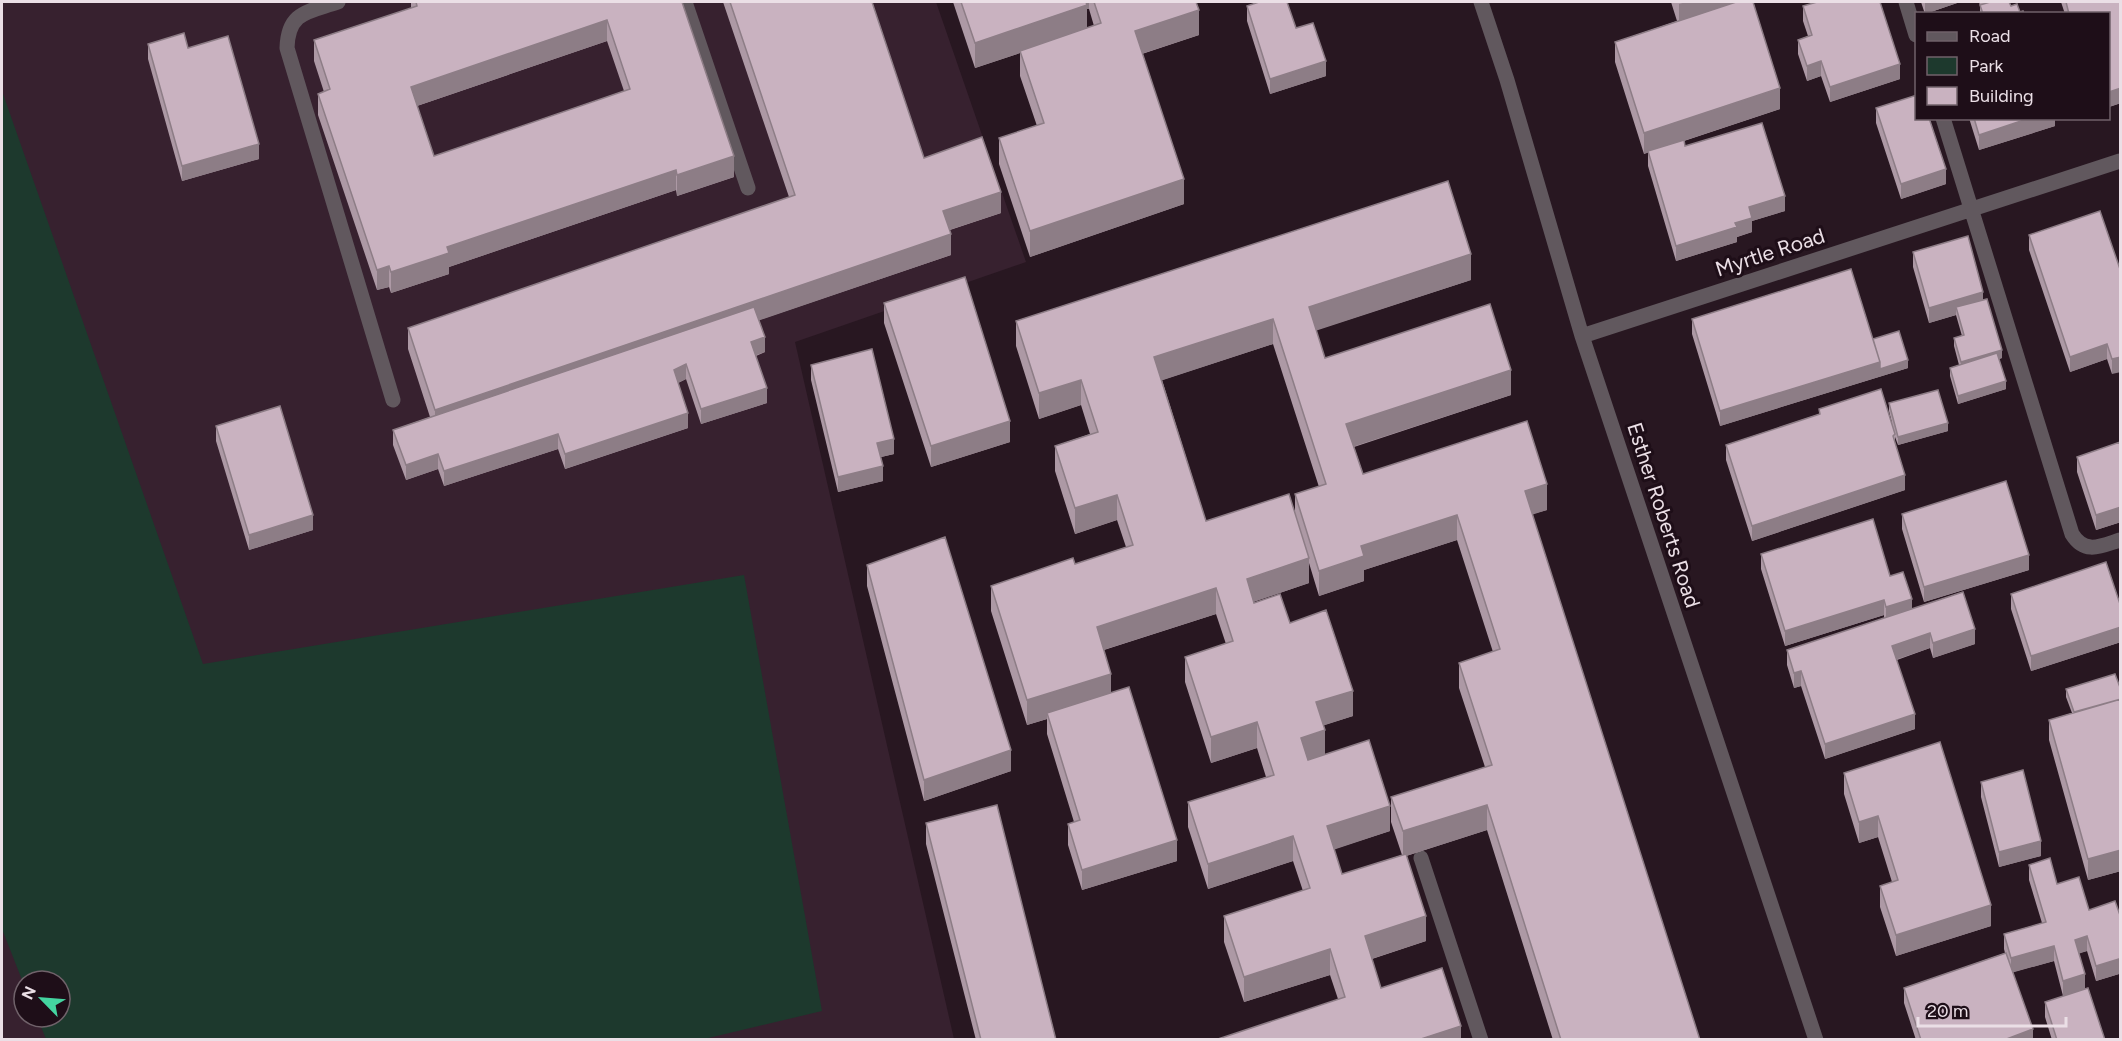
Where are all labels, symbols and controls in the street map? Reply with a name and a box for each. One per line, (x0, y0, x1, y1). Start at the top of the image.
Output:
legend (1915, 12, 2110, 120)
text: Road (1969, 25, 2010, 47)
text: Park (1969, 55, 2004, 77)
text: Building (1969, 85, 2034, 107)
street label: Myrtle Road (1712, 223, 1828, 281)
street label: Esther Roberts Road (1622, 419, 1706, 611)
north arrow (12, 969, 72, 1029)
text: N (18, 983, 40, 1002)
scale bar (1918, 990, 2066, 1028)
text: 20 m (1927, 1000, 1968, 1022)

